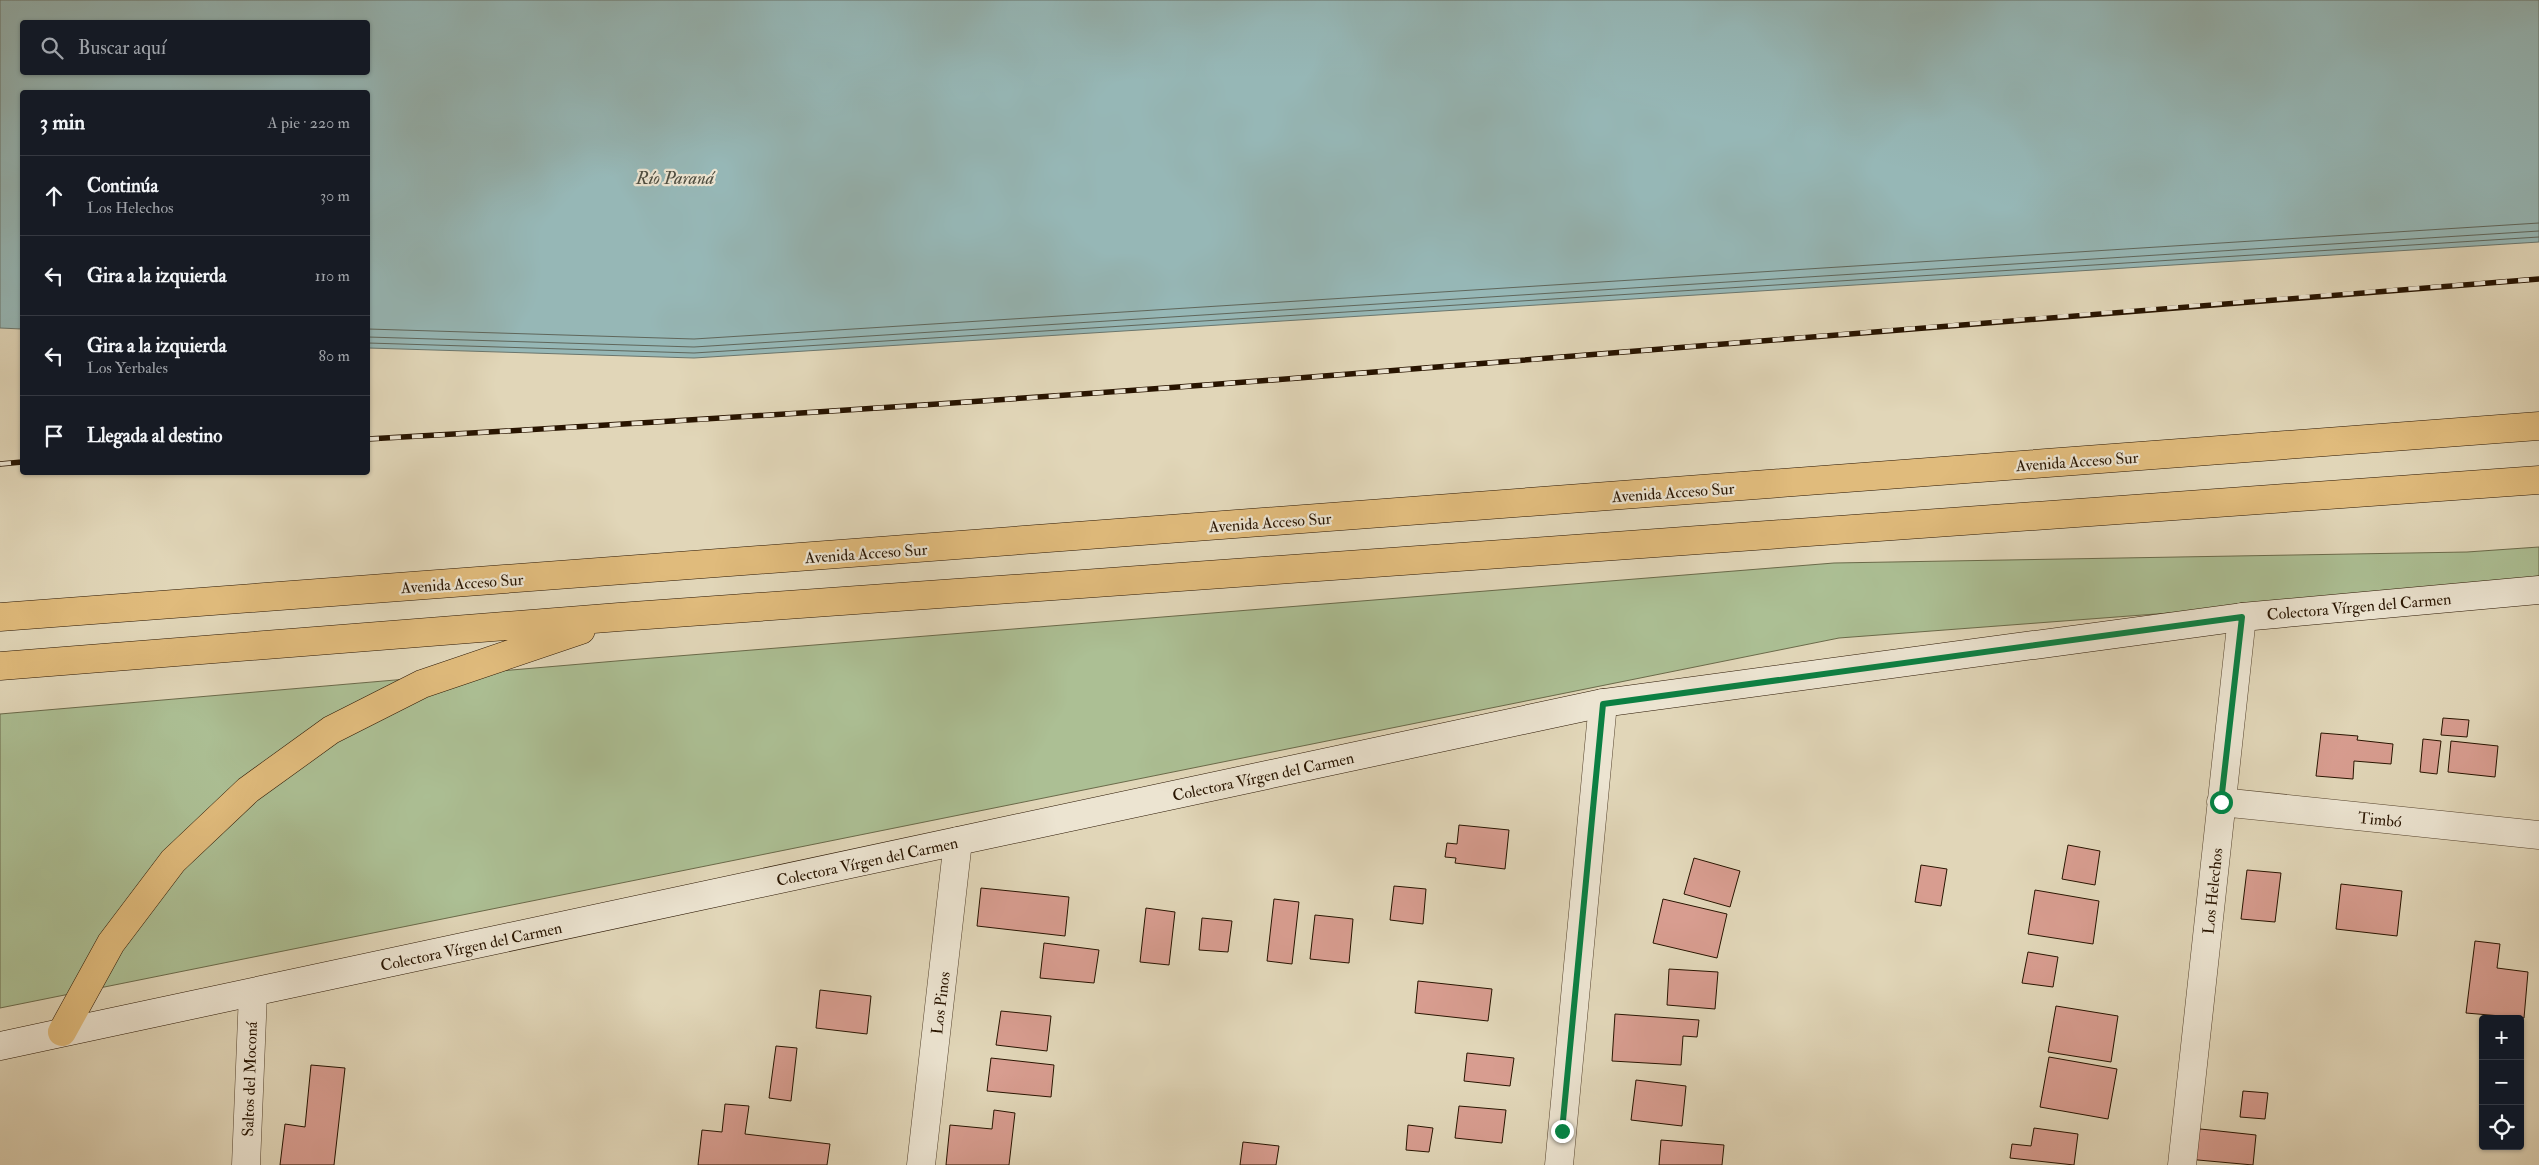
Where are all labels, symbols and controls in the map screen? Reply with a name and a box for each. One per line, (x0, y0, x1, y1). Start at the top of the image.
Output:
search box (20, 20, 370, 75)
icon: search (38, 34, 66, 62)
text: Buscar aquí (78, 36, 166, 60)
text: 3 min (40, 109, 85, 136)
text: A pie · 220 m (268, 113, 350, 133)
water label: Río Paraná (635, 167, 716, 190)
text: Continúa (87, 174, 158, 198)
icon: ahead (40, 182, 68, 210)
text: 30 m (320, 186, 350, 206)
text: Los Helechos (87, 198, 174, 218)
icon: left (40, 262, 68, 290)
text: Gira a la izquierda (87, 264, 226, 288)
text: 110 m (315, 266, 350, 286)
text: Gira a la izquierda (87, 334, 226, 358)
icon: left (40, 342, 68, 370)
text: 80 m (319, 346, 350, 366)
text: Los Yerbales (87, 358, 168, 378)
icon: arrive (40, 422, 68, 450)
text: Llegada al destino (87, 424, 222, 448)
street label: Avenida Acceso Sur (2014, 448, 2139, 476)
street label: Avenida Acceso Sur (1610, 479, 1735, 507)
street label: Avenida Acceso Sur (1207, 509, 1332, 537)
street label: Avenida Acceso Sur (803, 540, 928, 568)
street label: Avenida Acceso Sur (399, 570, 524, 598)
street label: Colectora Vírgen del Carmen (2266, 589, 2452, 625)
street label: Colectora Vírgen del Carmen (1171, 748, 1356, 806)
route start (2210, 791, 2233, 814)
street label: Timbó (2357, 808, 2403, 832)
street label: Colectora Vírgen del Carmen (775, 833, 960, 891)
street label: Los Helechos (2199, 847, 2227, 935)
street label: Colectora Vírgen del Carmen (379, 918, 564, 976)
street label: Los Pinos (927, 971, 955, 1036)
map controls (2479, 1015, 2524, 1150)
button: + (2479, 1015, 2524, 1060)
street label: Saltos del Moconá (238, 1021, 262, 1137)
button: − (2479, 1060, 2524, 1105)
button: locate (2479, 1105, 2524, 1150)
route end (1551, 1120, 1574, 1143)

